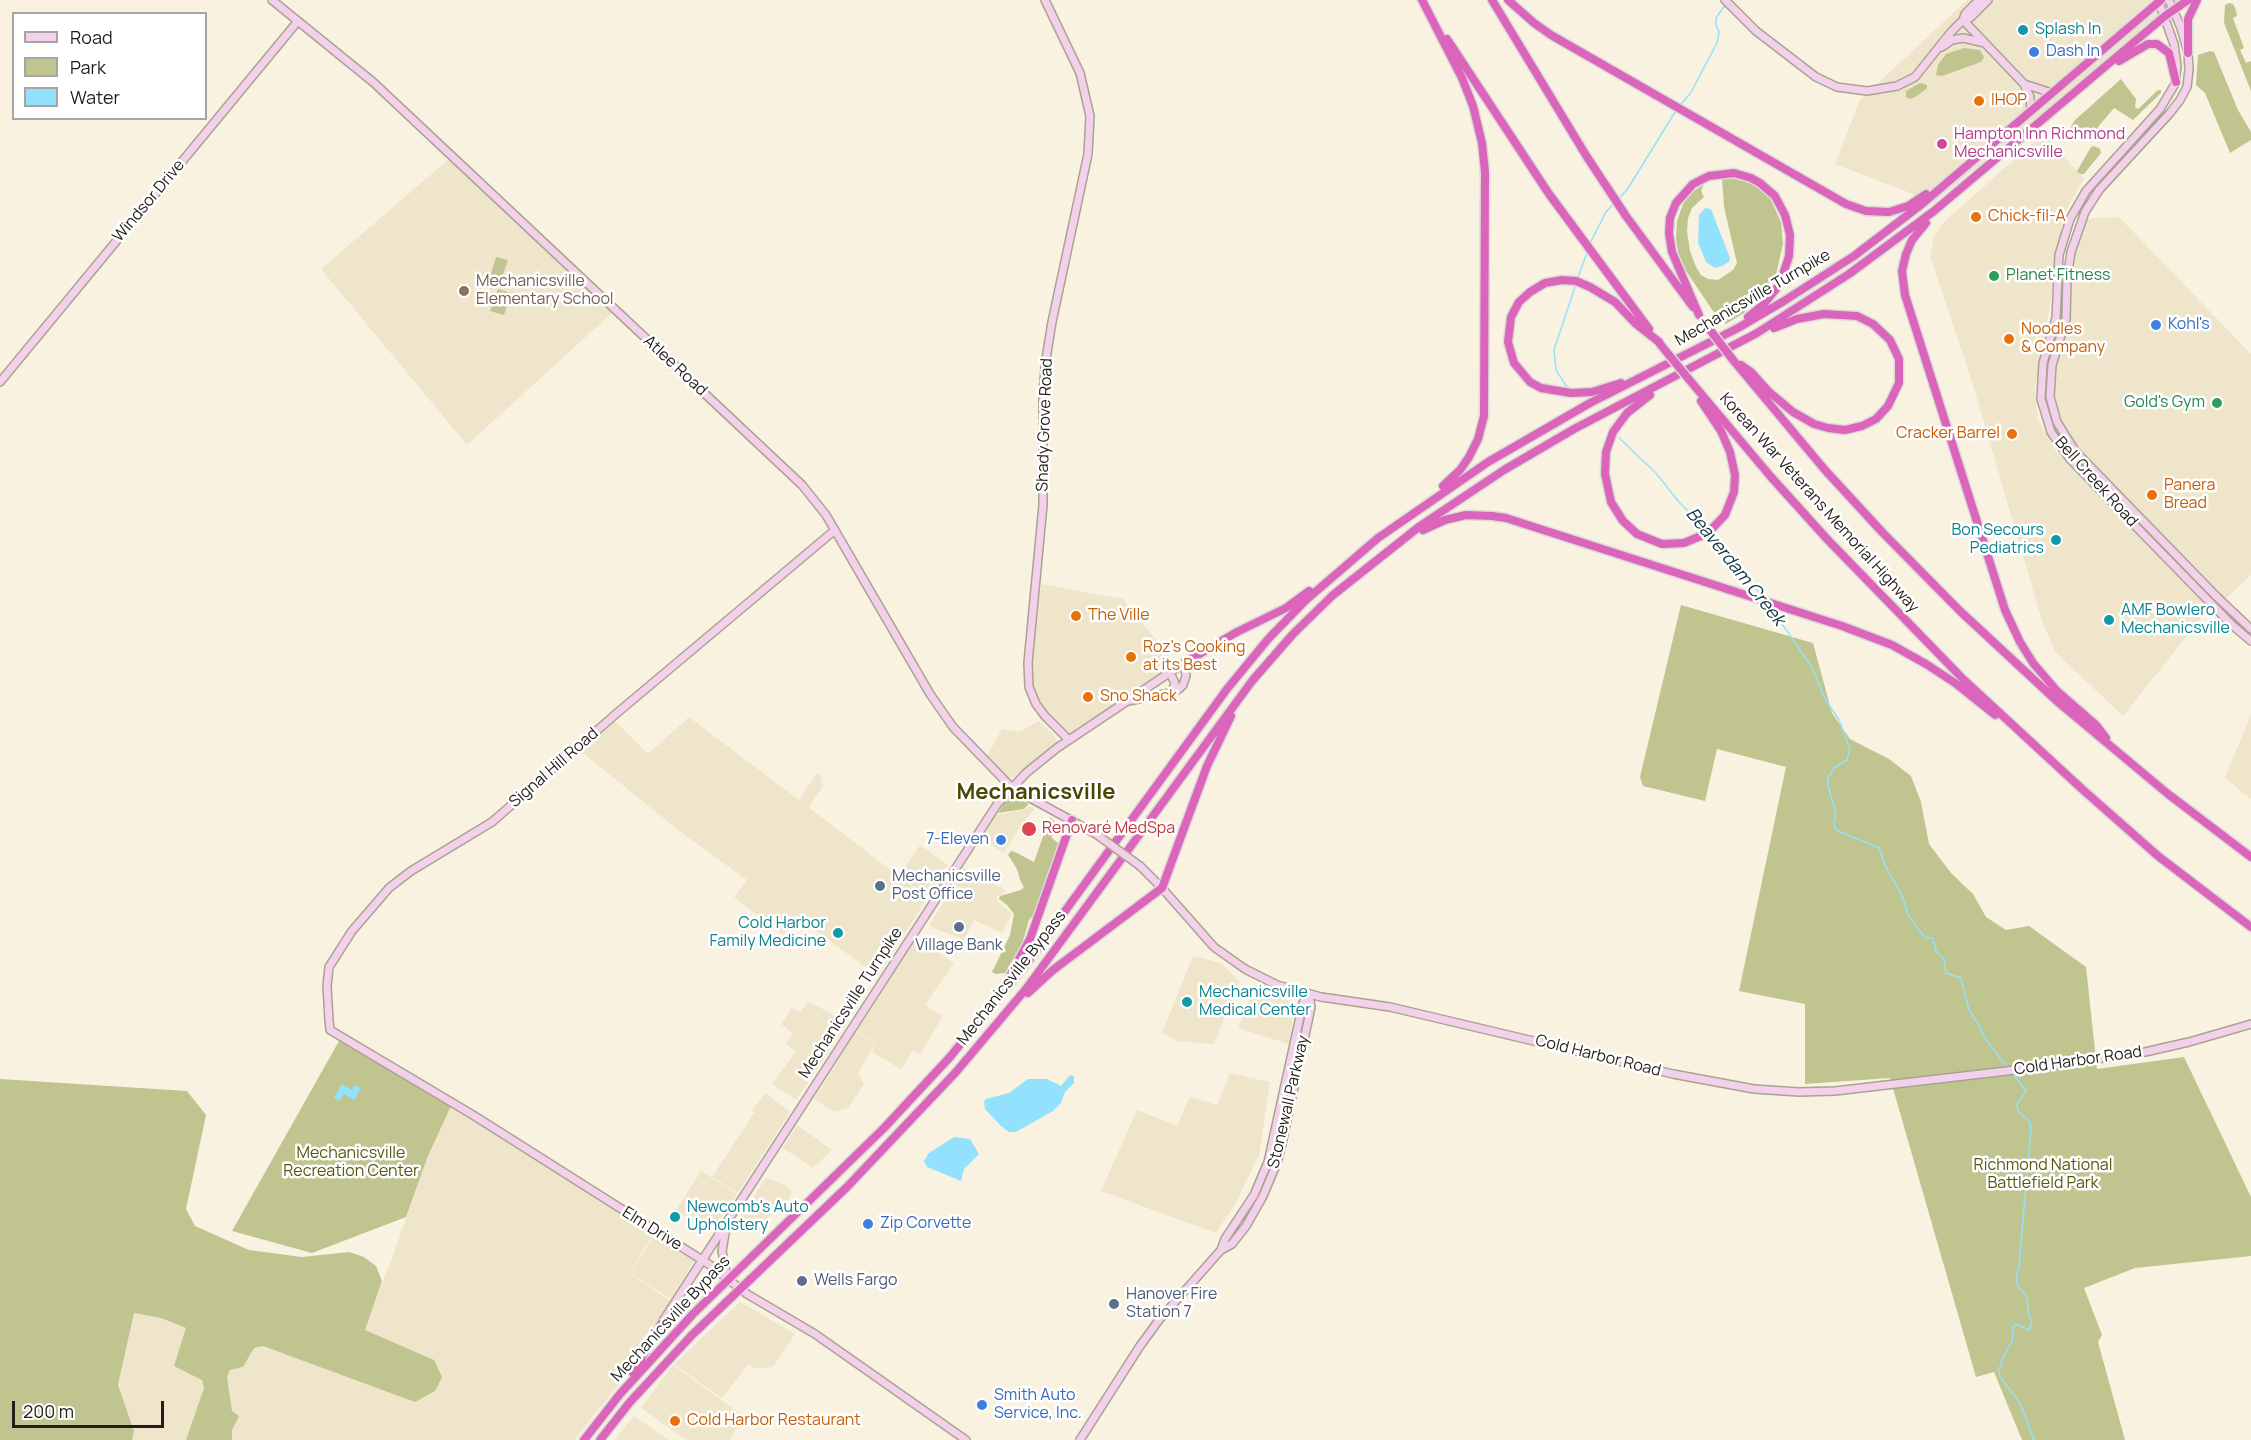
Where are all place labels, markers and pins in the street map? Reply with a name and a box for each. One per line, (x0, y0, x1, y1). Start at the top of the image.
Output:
place label: Splash In (2035, 20, 2101, 40)
marker: Splash In (2016, 23, 2030, 37)
place label: Dash In (2046, 42, 2100, 62)
marker: Dash In (2027, 45, 2041, 59)
place label: IHOP (1991, 91, 2027, 111)
marker: IHOP (1972, 94, 1986, 108)
place label: Hampton Inn Richmond Mechanicsville (1954, 125, 2125, 163)
marker: Hampton Inn Richmond Mechanicsville (1935, 137, 1949, 151)
place label: Chick-fil-A (1988, 207, 2066, 227)
marker: Chick-fil-A (1969, 210, 1983, 224)
place label: Planet Fitness (2006, 266, 2111, 286)
marker: Planet Fitness (1987, 269, 2001, 283)
place label: Mechanicsville Elementary School (476, 272, 614, 310)
marker: Mechanicsville Elementary School (457, 284, 471, 298)
place label: Kohl's (2168, 315, 2210, 335)
marker: Kohl's (2149, 318, 2163, 332)
place label: Noodles & Company (2021, 320, 2105, 358)
marker: Noodles & Company (2002, 332, 2016, 346)
place label: Gold's Gym (2124, 393, 2205, 413)
marker: Gold's Gym (2210, 396, 2224, 410)
place label: Cracker Barrel (1896, 424, 2000, 444)
marker: Cracker Barrel (2005, 427, 2019, 441)
place label: Panera Bread (2164, 476, 2215, 514)
marker: Panera Bread (2145, 488, 2159, 502)
place label: Bon Secours Pediatrics (1951, 521, 2044, 559)
marker: Bon Secours Pediatrics (2049, 533, 2063, 547)
place label: AMF Bowlero Mechanicsville (2121, 601, 2230, 639)
place label: The Ville (1088, 606, 1149, 626)
marker: The Ville (1069, 609, 1083, 623)
marker: AMF Bowlero Mechanicsville (2102, 613, 2116, 627)
place label: Roz's Cooking at its Best (1143, 638, 1245, 676)
marker: Roz's Cooking at its Best (1124, 650, 1138, 664)
place label: Sno Shack (1100, 687, 1177, 707)
marker: Sno Shack (1081, 690, 1095, 704)
place label: Renovaré MedSpa (1042, 819, 1175, 839)
marker: Renovaré MedSpa (1020, 820, 1038, 838)
place label: 7-Eleven (926, 830, 989, 850)
marker: 7-Eleven (994, 833, 1008, 847)
place label: Mechanicsville Post Office (892, 867, 1001, 905)
marker: Mechanicsville Post Office (873, 879, 887, 893)
place label: Cold Harbor Family Medicine (710, 914, 826, 952)
marker: Village Bank (952, 920, 966, 934)
marker: Cold Harbor Family Medicine (831, 926, 845, 940)
place label: Village Bank (915, 936, 1003, 956)
place label: Mechanicsville Medical Center (1199, 983, 1311, 1021)
marker: Mechanicsville Medical Center (1180, 995, 1194, 1009)
place label: Newcomb's Auto Upholstery (687, 1198, 809, 1236)
marker: Newcomb's Auto Upholstery (668, 1210, 682, 1224)
place label: Zip Corvette (880, 1214, 971, 1234)
marker: Zip Corvette (861, 1217, 875, 1231)
place label: Wells Fargo (814, 1271, 897, 1291)
marker: Wells Fargo (795, 1274, 809, 1288)
place label: Hanover Fire Station 7 (1126, 1285, 1217, 1323)
marker: Hanover Fire Station 7 (1107, 1297, 1121, 1311)
place label: Smith Auto Service, Inc. (994, 1386, 1082, 1424)
marker: Smith Auto Service, Inc. (975, 1398, 989, 1412)
place label: Cold Harbor Restaurant (687, 1411, 861, 1431)
marker: Cold Harbor Restaurant (668, 1414, 682, 1428)

